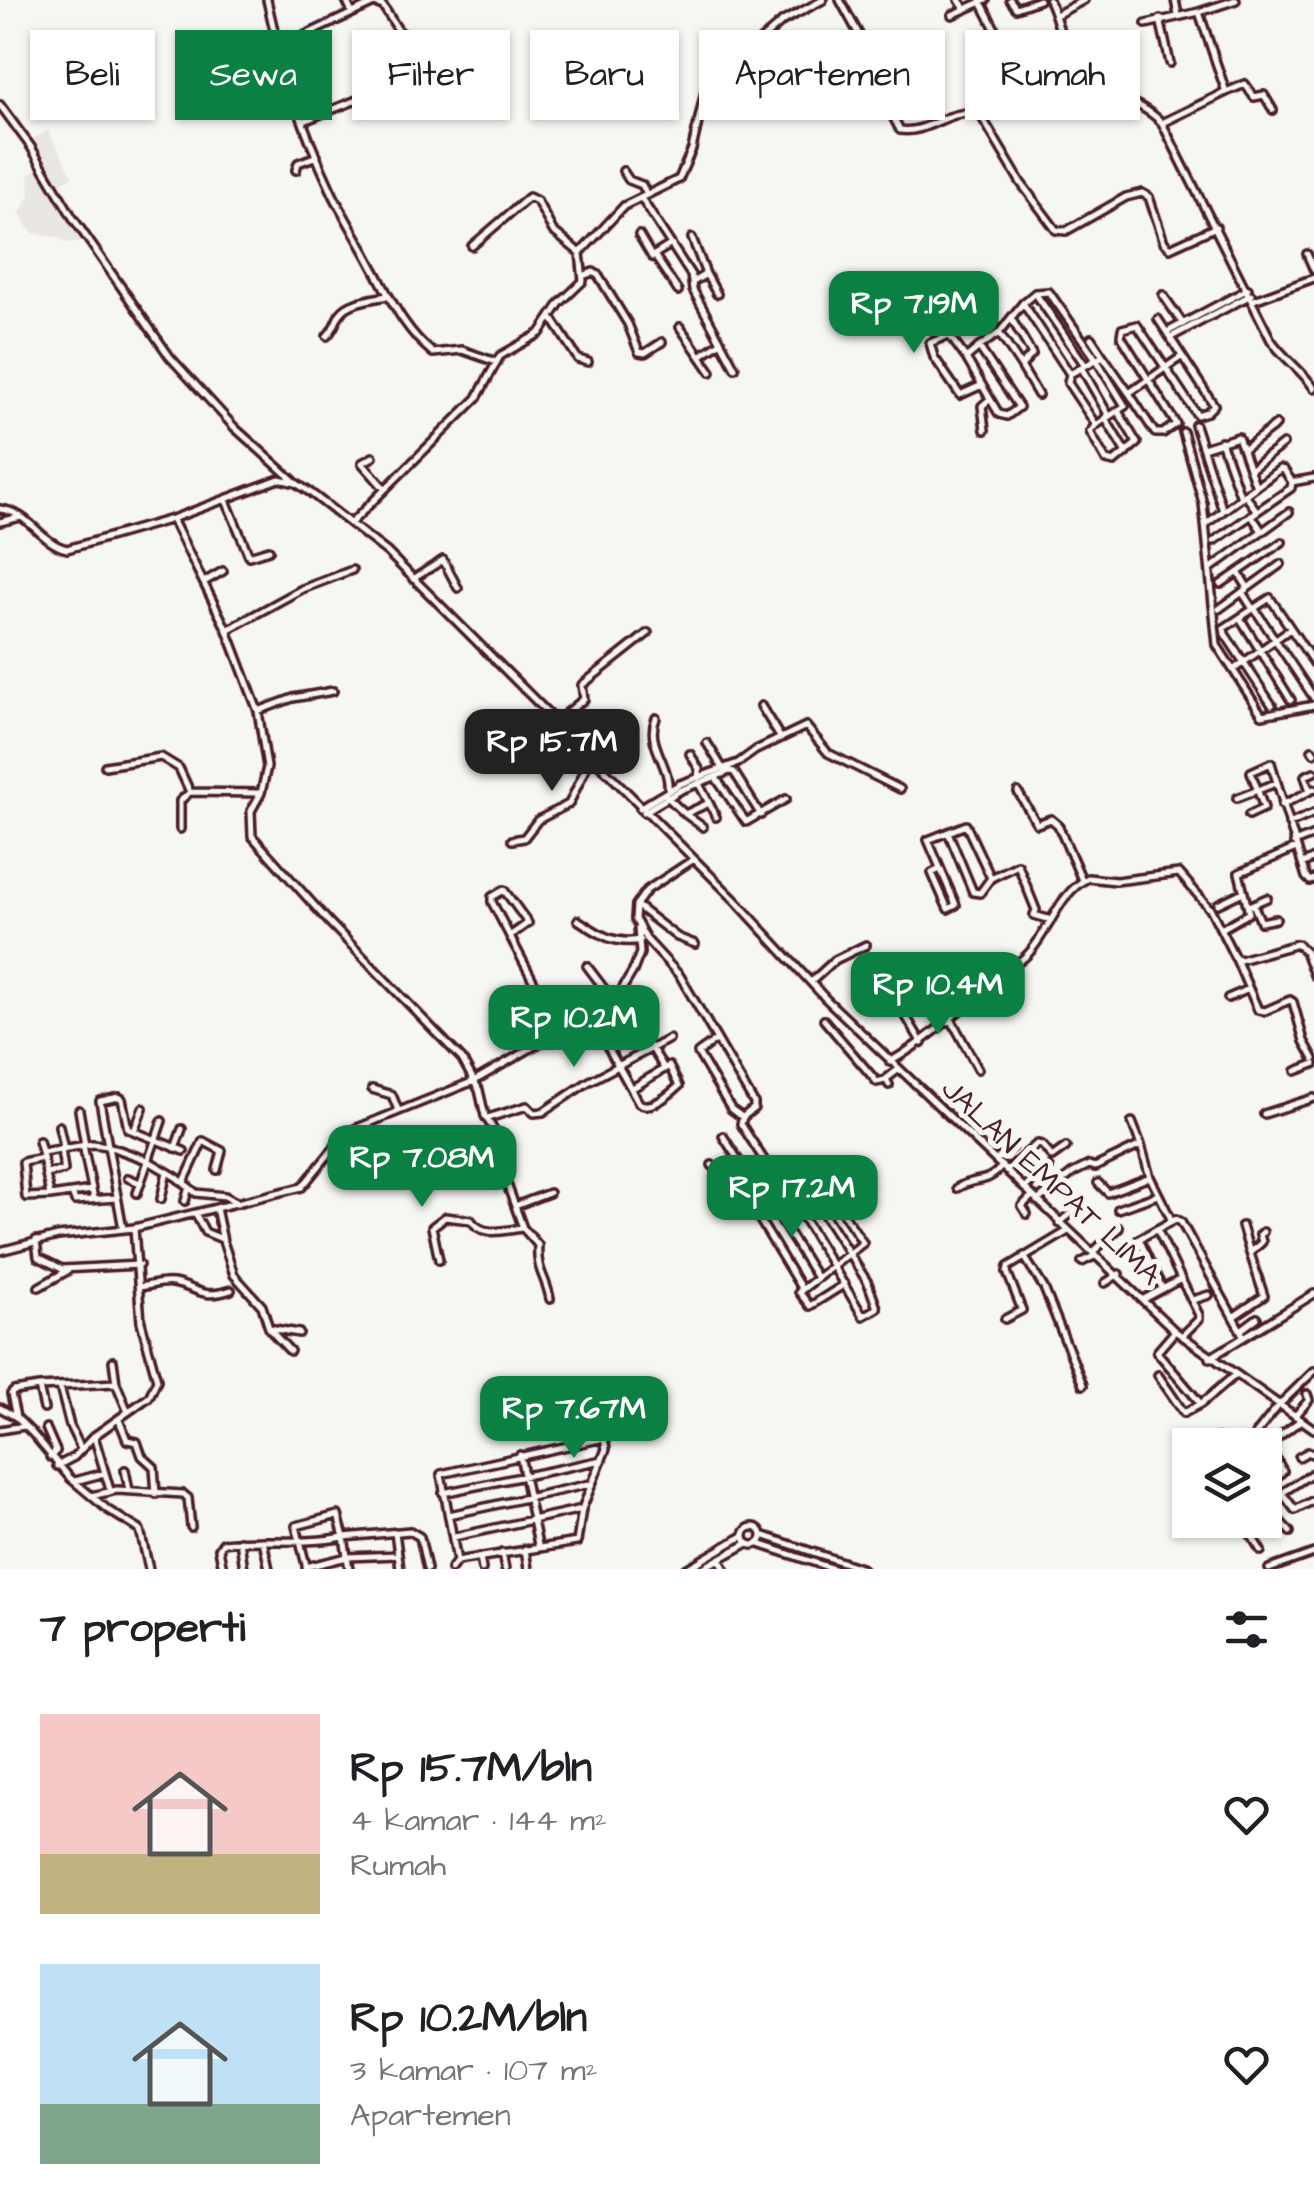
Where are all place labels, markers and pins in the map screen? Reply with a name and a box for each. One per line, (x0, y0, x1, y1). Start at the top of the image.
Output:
pin: Rp 7.19M (811, 271, 1017, 356)
pin: Rp 15.7M (449, 709, 655, 794)
pin: Rp 10.4M (835, 952, 1041, 1037)
pin: Rp 10.2M (471, 985, 677, 1070)
pin: Rp 7.08M (319, 1125, 525, 1210)
pin: Rp 17.2M (689, 1155, 895, 1240)
pin: Rp 7.67M (471, 1376, 677, 1461)

